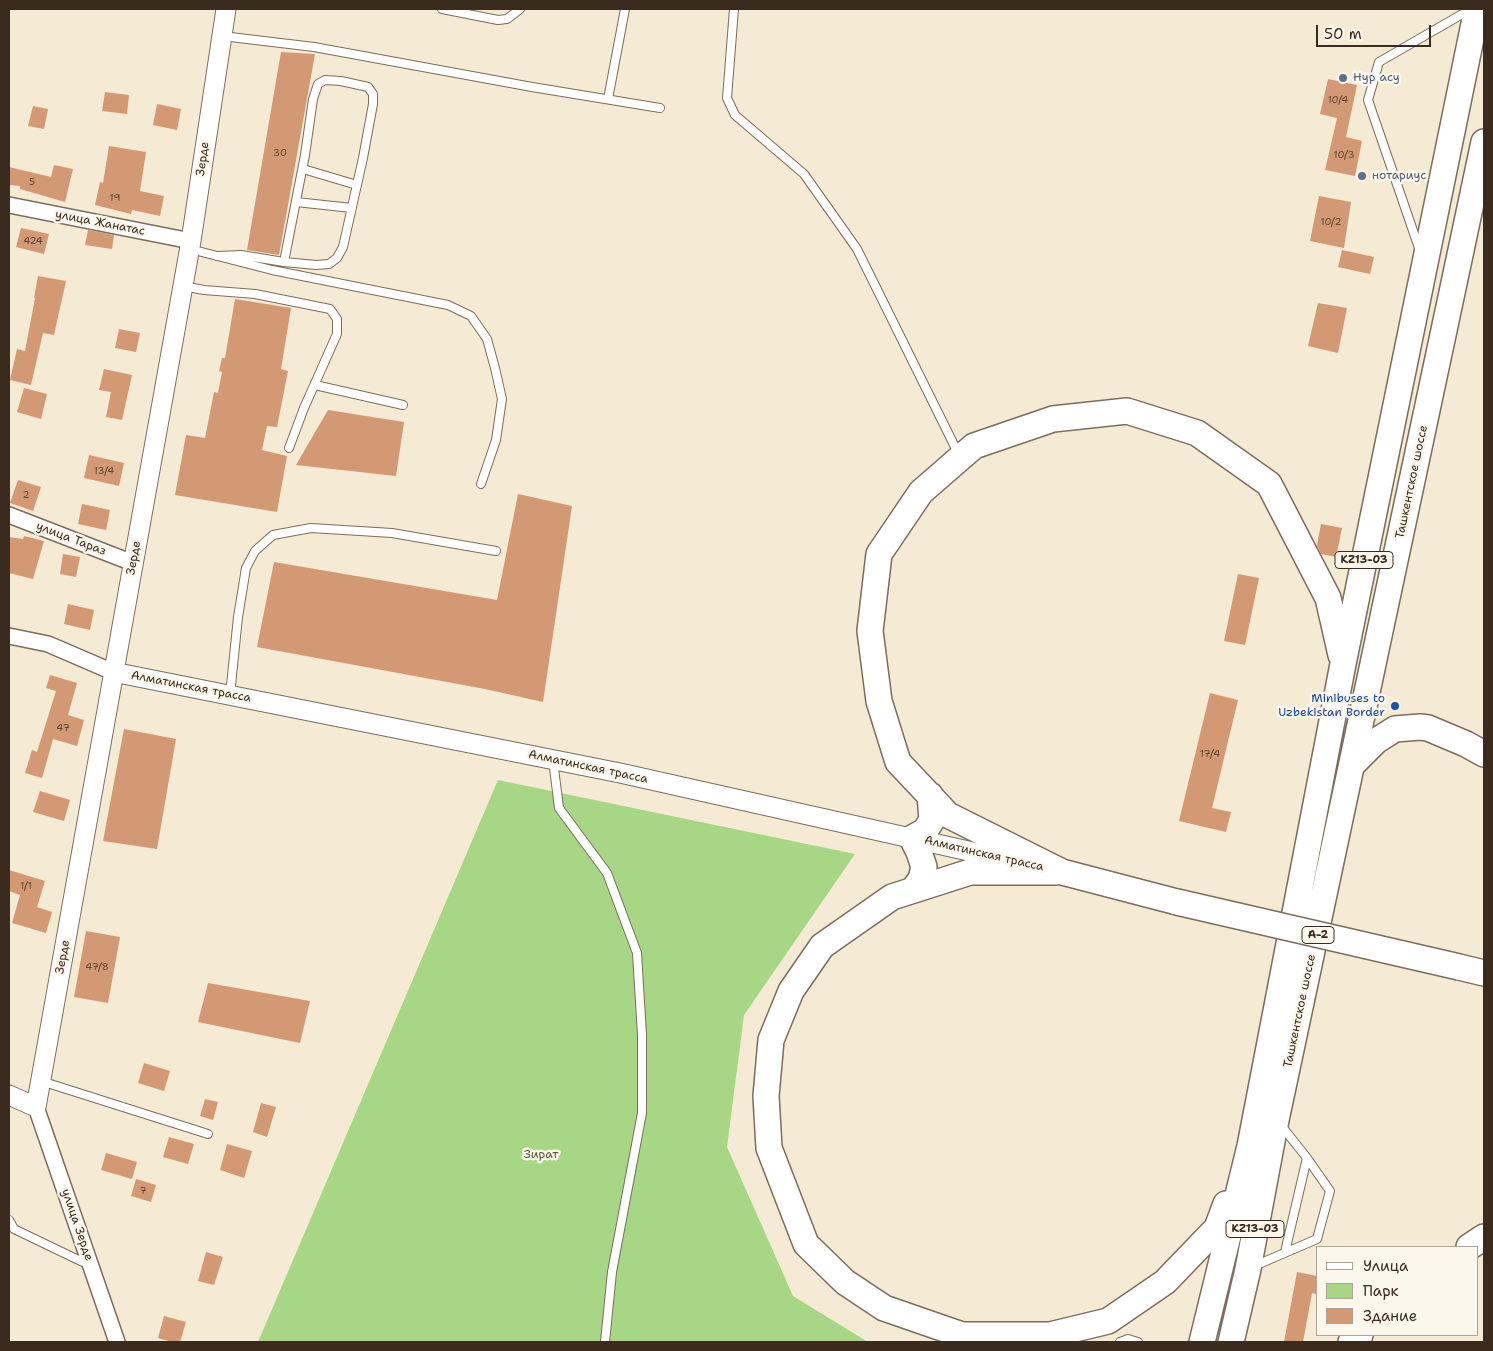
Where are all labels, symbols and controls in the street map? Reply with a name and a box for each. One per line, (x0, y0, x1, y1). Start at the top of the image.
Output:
scale bar (1318, 15, 1433, 47)
text: 50 m (1324, 24, 1362, 44)
place label: Нур асу (1353, 71, 1400, 85)
marker: Нур асу (1337, 72, 1349, 84)
house number: 10/4 (1328, 94, 1348, 106)
street label: Зерде (193, 141, 213, 177)
house number: 30 (273, 147, 287, 159)
house number: 10/3 (1333, 149, 1355, 161)
place label: нотариус (1372, 169, 1426, 183)
marker: нотариус (1356, 170, 1368, 182)
house number: 5 (29, 176, 35, 188)
house number: 19 (110, 192, 120, 204)
street label: улица Жанатас (54, 207, 146, 239)
house number: 10/2 (1321, 216, 1341, 228)
house number: 424 (23, 235, 43, 247)
street label: Ташкентское шоссе (1393, 424, 1431, 540)
house number: 13/4 (94, 465, 114, 477)
house number: 2 (23, 489, 29, 501)
street label: улица Тараз (34, 519, 108, 559)
street label: Зерде (124, 540, 144, 576)
road number: KZ13-03 (1335, 552, 1393, 568)
street label: Алматинская трасса (130, 668, 252, 706)
place label: Minibuses to Uzbekistan Border (1278, 692, 1385, 720)
marker: Minibuses to Uzbekistan Border (1389, 700, 1401, 712)
house number: 47 (56, 722, 70, 734)
street label: Алматинская трасса (527, 747, 649, 787)
house number: 17/4 (1200, 748, 1220, 760)
street label: Алматинская трасса (923, 833, 1045, 875)
house number: 1/1 (20, 880, 32, 892)
road number: A-2 (1302, 926, 1334, 944)
street label: Зерде (53, 939, 73, 975)
street label: Ташкентское шоссе (1281, 953, 1319, 1069)
house number: 47/8 (85, 961, 109, 973)
park label: Зират (524, 1148, 558, 1162)
house number: 7 (140, 1185, 146, 1197)
street label: улица Зерде (58, 1187, 96, 1263)
road number: KZ13-03 (1226, 1220, 1284, 1238)
legend (1316, 1246, 1478, 1336)
text: Улица (1363, 1256, 1408, 1276)
text: Парк (1363, 1281, 1399, 1301)
text: Здание (1363, 1306, 1417, 1326)

